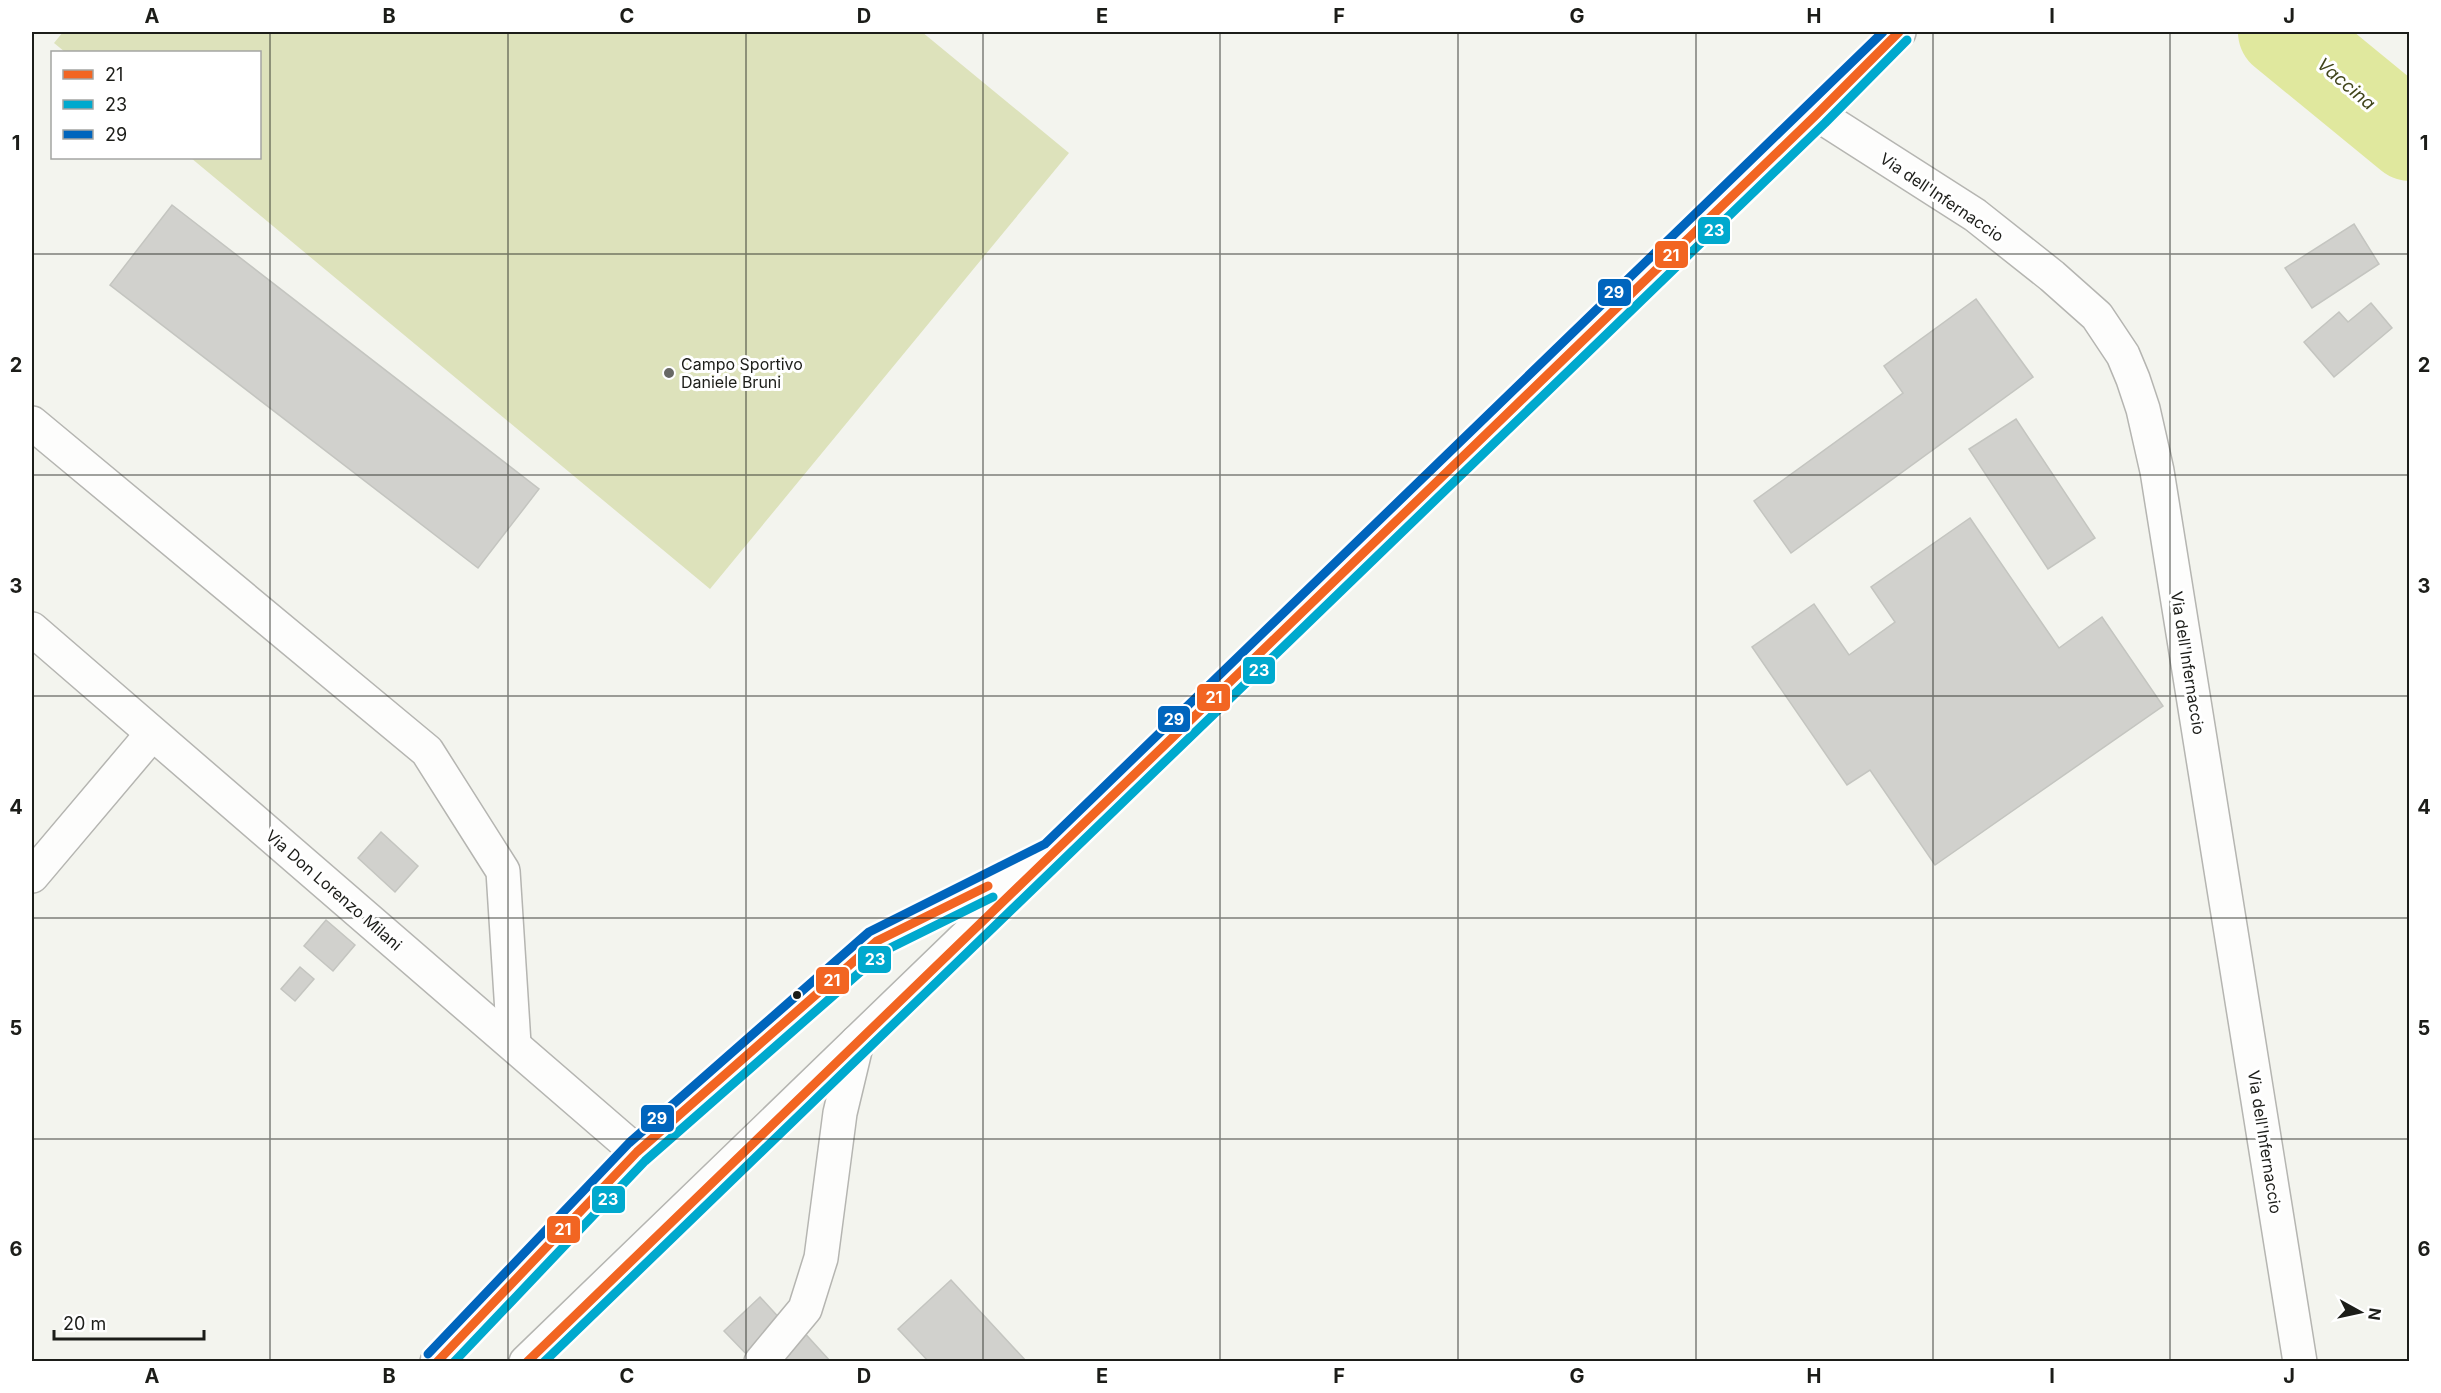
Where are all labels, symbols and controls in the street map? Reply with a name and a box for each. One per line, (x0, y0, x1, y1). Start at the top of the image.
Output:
text: A (145, 4, 160, 28)
text: B (382, 4, 396, 28)
text: C (620, 4, 634, 28)
text: D (857, 4, 871, 28)
text: E (1096, 4, 1108, 28)
text: F (1333, 4, 1345, 28)
text: G (1569, 4, 1585, 28)
text: H (1807, 4, 1821, 28)
text: I (2049, 4, 2055, 28)
text: J (2283, 4, 2295, 28)
legend (51, 51, 261, 159)
water label: Vaccina (2313, 53, 2380, 114)
text: 21 (105, 64, 123, 85)
text: 23 (105, 94, 127, 115)
text: 29 (105, 124, 127, 145)
text: 1 (12, 131, 20, 155)
text: 1 (2420, 131, 2428, 155)
street label: Via dell'Infernaccio (1876, 148, 2008, 246)
line badge: 23 (1697, 216, 1731, 245)
text: 23 (1704, 220, 1724, 240)
line badge: 21 (1654, 240, 1689, 269)
text: 21 (1663, 245, 1679, 265)
line badge: 29 (1597, 278, 1632, 307)
text: 29 (1604, 282, 1624, 302)
text: 2 (10, 353, 22, 377)
text: 2 (2418, 353, 2430, 377)
place label: Campo Sportivo Daniele Bruni (681, 354, 803, 392)
marker: Campo Sportivo Daniele Bruni (662, 366, 676, 380)
text: 3 (10, 574, 22, 598)
text: 3 (2418, 574, 2430, 598)
street label: Via dell'Infernaccio (2167, 590, 2209, 736)
line badge: 23 (1242, 656, 1276, 685)
text: 23 (1249, 660, 1269, 680)
line badge: 21 (1196, 683, 1231, 712)
text: 21 (1206, 687, 1222, 707)
line badge: 29 (1157, 705, 1191, 733)
text: 29 (1164, 709, 1184, 729)
text: 4 (9, 795, 23, 819)
text: 4 (2417, 795, 2431, 819)
street label: Via Don Lorenzo Milani (262, 825, 406, 955)
line badge: 23 (857, 945, 892, 974)
text: 23 (865, 949, 885, 969)
line badge: 21 (815, 966, 850, 995)
text: 21 (824, 970, 840, 990)
unlabelled marker (791, 989, 803, 1001)
text: 5 (10, 1016, 22, 1040)
text: 5 (2418, 1016, 2430, 1040)
street label: Via dell'Infernaccio (2244, 1069, 2286, 1215)
line badge: 29 (640, 1104, 675, 1133)
text: 29 (647, 1108, 667, 1128)
line badge: 23 (591, 1185, 626, 1214)
text: 23 (598, 1189, 618, 1209)
line badge: 21 (546, 1215, 581, 1244)
text: 21 (555, 1219, 571, 1239)
text: 6 (10, 1237, 23, 1261)
text: 6 (2418, 1237, 2431, 1261)
north arrow (2330, 1282, 2390, 1342)
scale bar (54, 1303, 204, 1341)
text: N (2364, 1307, 2386, 1322)
text: 20 m (63, 1313, 106, 1334)
text: A (145, 1364, 160, 1388)
text: B (382, 1364, 396, 1388)
text: C (620, 1364, 634, 1388)
text: D (857, 1364, 871, 1388)
text: E (1096, 1364, 1108, 1388)
text: F (1333, 1364, 1345, 1388)
text: G (1569, 1364, 1585, 1388)
text: H (1807, 1364, 1821, 1388)
text: I (2049, 1364, 2055, 1388)
text: J (2283, 1364, 2295, 1388)

